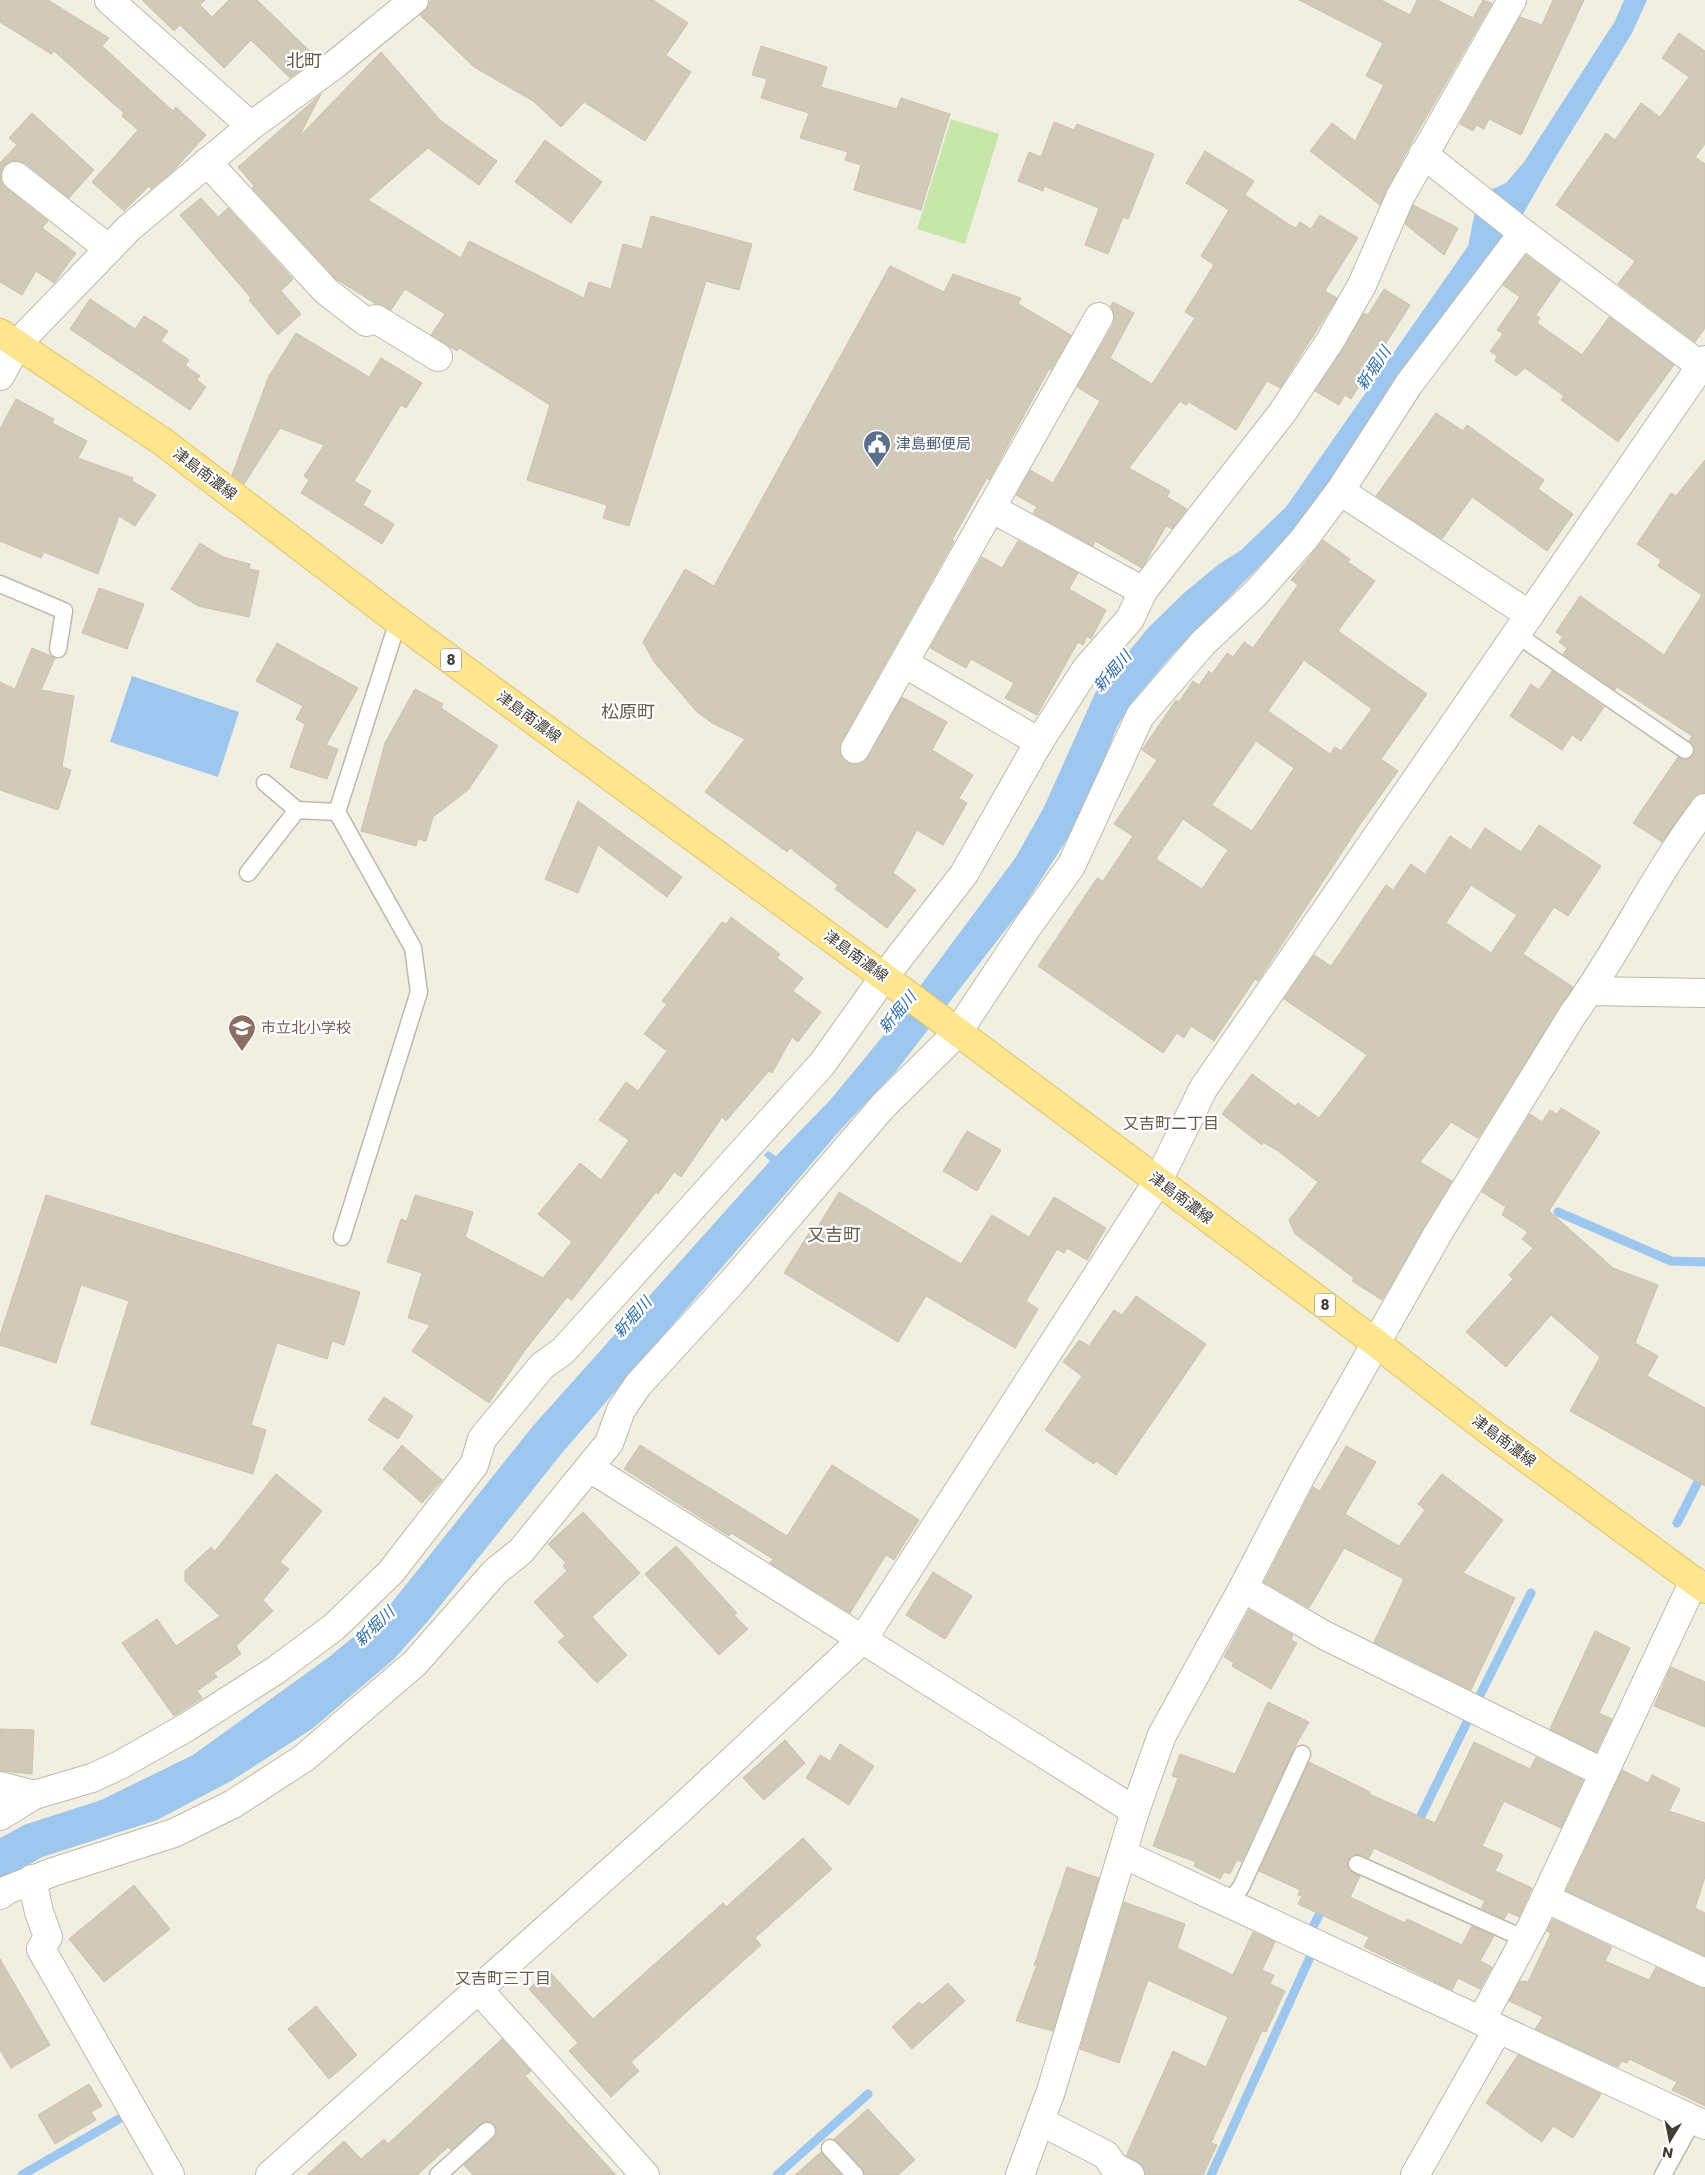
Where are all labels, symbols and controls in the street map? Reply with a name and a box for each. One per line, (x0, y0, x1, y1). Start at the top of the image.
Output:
district label: 北町 (286, 48, 322, 73)
water label: 新堀川 (1350, 340, 1397, 395)
public building icon: 津島郵便局 (862, 429, 892, 468)
place label: 津島郵便局 (896, 433, 971, 454)
street label: 津島南濃線 (169, 443, 242, 505)
water label: 新堀川 (1088, 644, 1138, 697)
road number: 8 (441, 648, 461, 672)
street label: 津島南濃線 (493, 686, 566, 747)
district label: 松原町 (601, 699, 655, 724)
street label: 津島南濃線 (820, 925, 893, 986)
water label: 新堀川 (873, 985, 923, 1038)
school or university icon: 市立北小学校 (227, 1013, 257, 1052)
place label: 市立北小学校 (261, 1017, 351, 1038)
district label: 又吉町二丁目 (1123, 1112, 1219, 1135)
street label: 津島南濃線 (1145, 1167, 1218, 1229)
district label: 又吉町 (807, 1222, 861, 1247)
water label: 新堀川 (608, 1290, 658, 1343)
road number: 8 (1315, 1294, 1335, 1316)
street label: 津島南濃線 (1468, 1410, 1541, 1472)
water label: 新堀川 (349, 1600, 401, 1651)
district label: 又吉町三丁目 (455, 1967, 551, 1990)
north arrow (1645, 2115, 1695, 2165)
text: N (1661, 2142, 1675, 2164)

